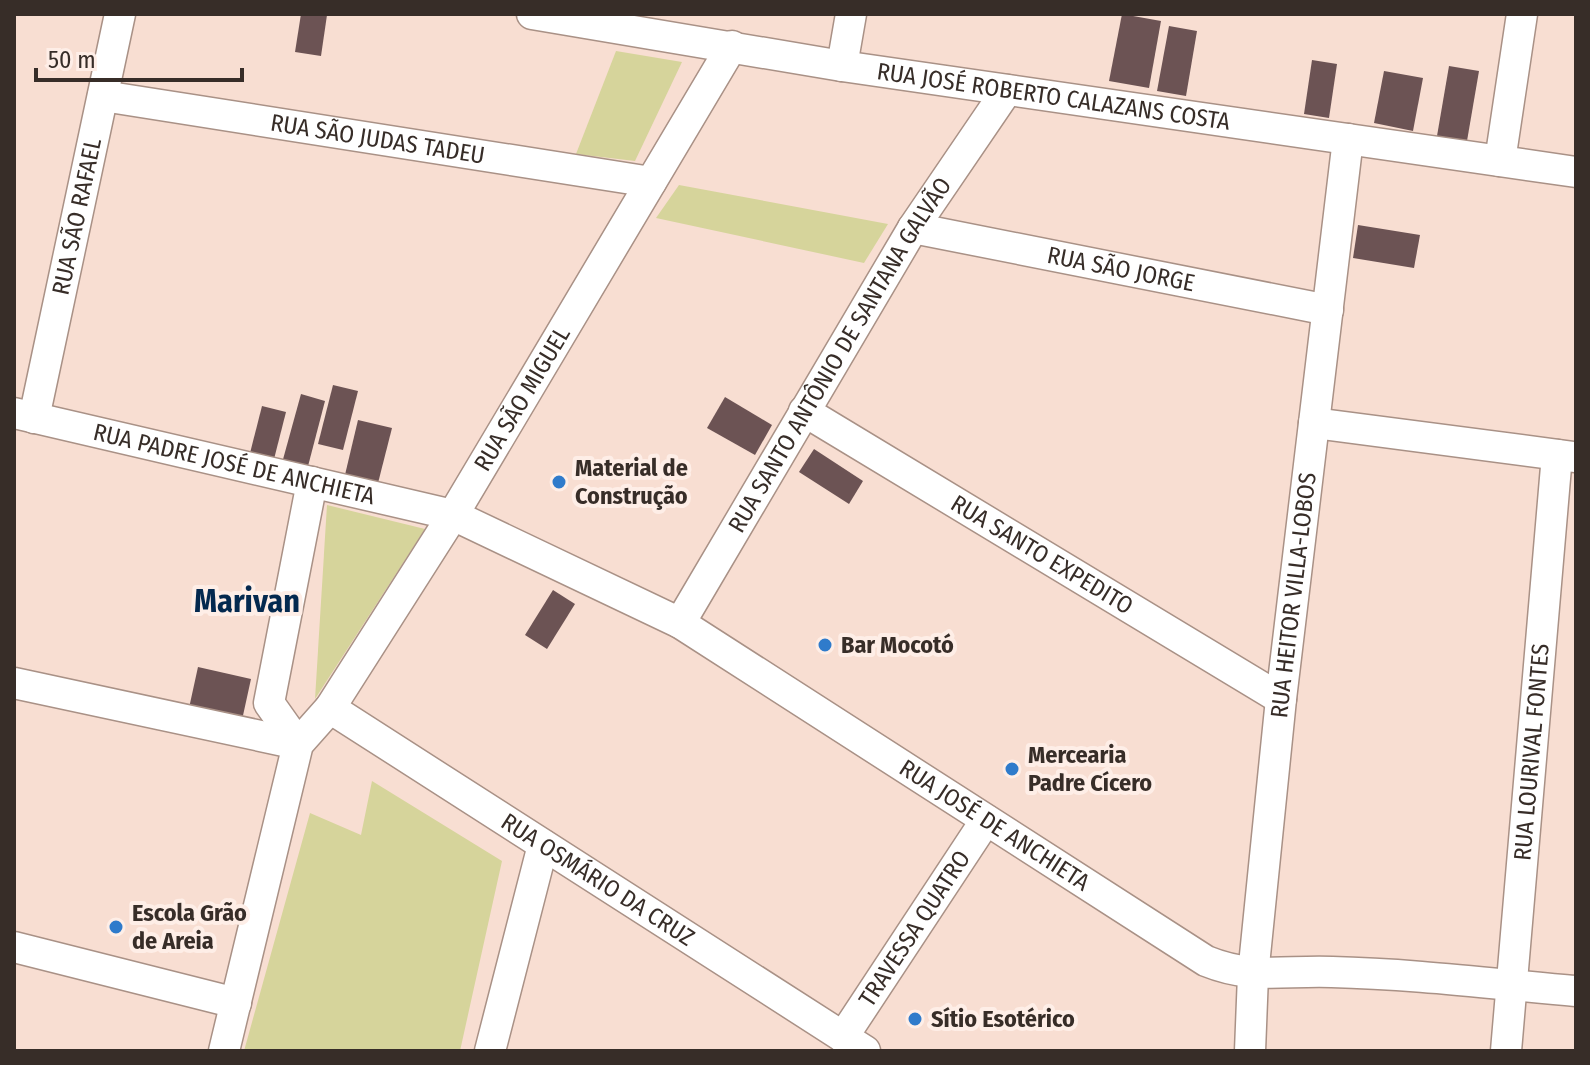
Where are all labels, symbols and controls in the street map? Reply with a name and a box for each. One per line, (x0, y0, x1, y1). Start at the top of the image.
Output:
scale bar (36, 32, 242, 82)
text: 50 m (48, 46, 96, 74)
street label: RUA JOSÉ ROBERTO CALAZANS COSTA (875, 57, 1232, 136)
street label: RUA SÃO JUDAS TADEU (269, 108, 487, 170)
street label: RUA SÃO RAFAEL (47, 135, 107, 297)
street label: RUA SANTO ANTÔNIO DE SANTANA GALVÃO (723, 172, 957, 538)
street label: RUA SÃO JORGE (1045, 241, 1197, 297)
street label: RUA SÃO MIGUEL (468, 321, 576, 476)
street label: RUA PADRE JOSÉ DE ANCHIETA (91, 418, 378, 510)
place label: Material de Construção (575, 454, 688, 510)
street label: RUA HEITOR VILLA-LOBOS (1265, 471, 1322, 719)
marker: Material de Construção (550, 473, 568, 491)
street label: RUA SANTO EXPEDITO (946, 489, 1138, 620)
district label: Marivan (194, 582, 300, 620)
place label: Bar Mocotó (841, 631, 954, 659)
marker: Bar Mocotó (816, 636, 834, 654)
street label: RUA LOURIVAL FONTES (1508, 642, 1555, 862)
place label: Mercearia Padre Cícero (1028, 741, 1152, 797)
street label: RUA JOSÉ DE ANCHIETA (894, 754, 1095, 897)
marker: Mercearia Padre Cícero (1003, 760, 1021, 778)
street label: RUA OSMÁRIO DA CRUZ (496, 807, 700, 952)
street label: TRAVESSA QUATRO (853, 845, 976, 1012)
place label: Escola Grão de Areia (132, 899, 247, 955)
marker: Escola Grão de Areia (107, 918, 125, 936)
place label: Sítio Esotérico (931, 1005, 1075, 1033)
marker: Sítio Esotérico (906, 1010, 924, 1028)

